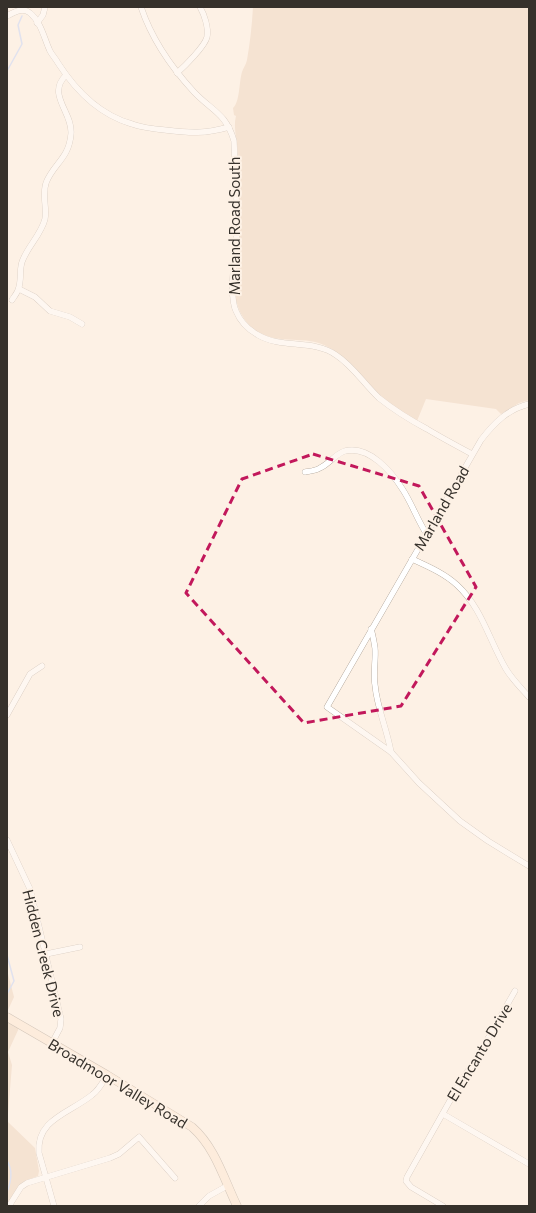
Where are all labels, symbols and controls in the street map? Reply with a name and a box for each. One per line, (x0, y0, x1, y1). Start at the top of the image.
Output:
street label: Marland Road South (225, 157, 243, 295)
street label: Marland Road (409, 462, 473, 554)
street label: Hidden Creek Drive (19, 887, 69, 1019)
street label: El Encanto Drive (443, 1000, 515, 1104)
street label: Broadmoor Valley Road (45, 1034, 191, 1132)

